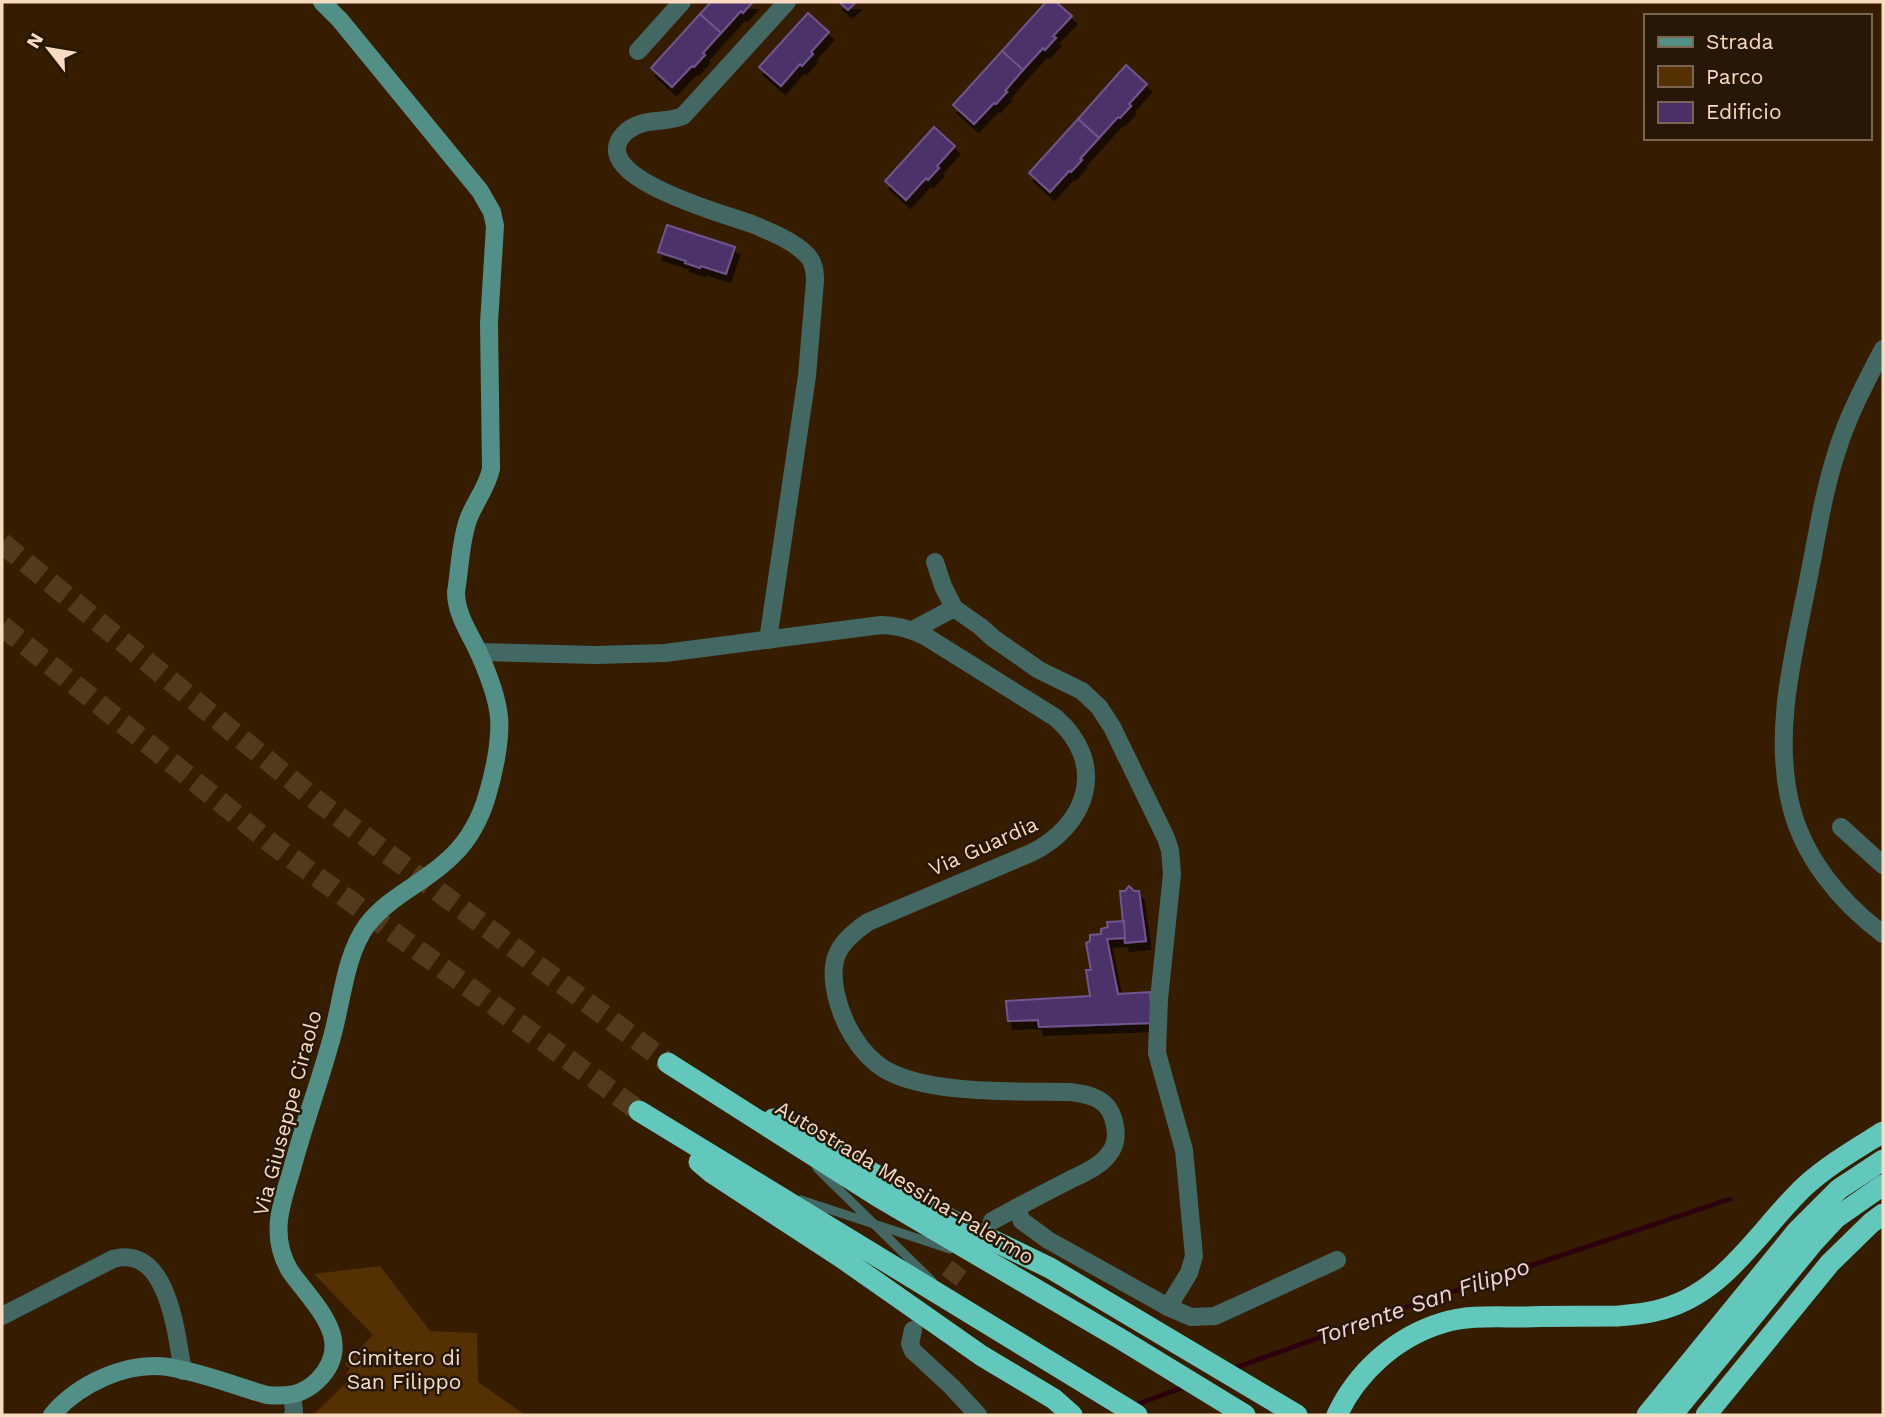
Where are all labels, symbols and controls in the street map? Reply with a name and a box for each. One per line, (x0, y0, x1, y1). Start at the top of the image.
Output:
north arrow (14, 14, 84, 84)
legend (1644, 14, 1871, 140)
text: N (21, 29, 48, 52)
text: Strada (1706, 29, 1774, 54)
text: Parco (1706, 64, 1763, 89)
text: Edificio (1706, 99, 1782, 124)
street label: Via Guardia (925, 811, 1041, 881)
street label: Via Giuseppe Ciraolo (247, 1007, 327, 1219)
street label: Autostrada Messina-Palermo (771, 1095, 1039, 1269)
water label: Torrente San Filippo (1313, 1253, 1533, 1351)
park label: Cimitero di San Filippo (347, 1345, 461, 1394)

